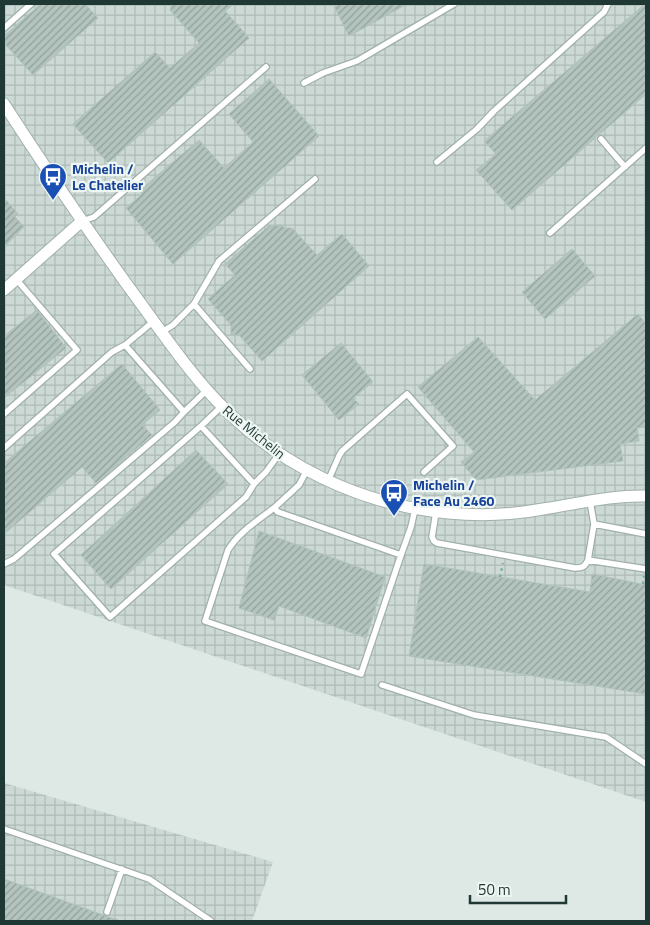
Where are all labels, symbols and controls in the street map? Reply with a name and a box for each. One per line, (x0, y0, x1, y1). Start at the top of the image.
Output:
place label: Michelin / Le Chatelier (72, 158, 143, 195)
bus stop icon: Michelin / Le Chatelier (38, 162, 68, 201)
street label: Rue Michelin (218, 400, 290, 464)
place label: Michelin / Face Au 2460 (413, 474, 495, 511)
bus stop icon: Michelin / Face Au 2460 (379, 478, 409, 517)
scale bar (470, 872, 566, 904)
text: 50 m (478, 878, 511, 901)

